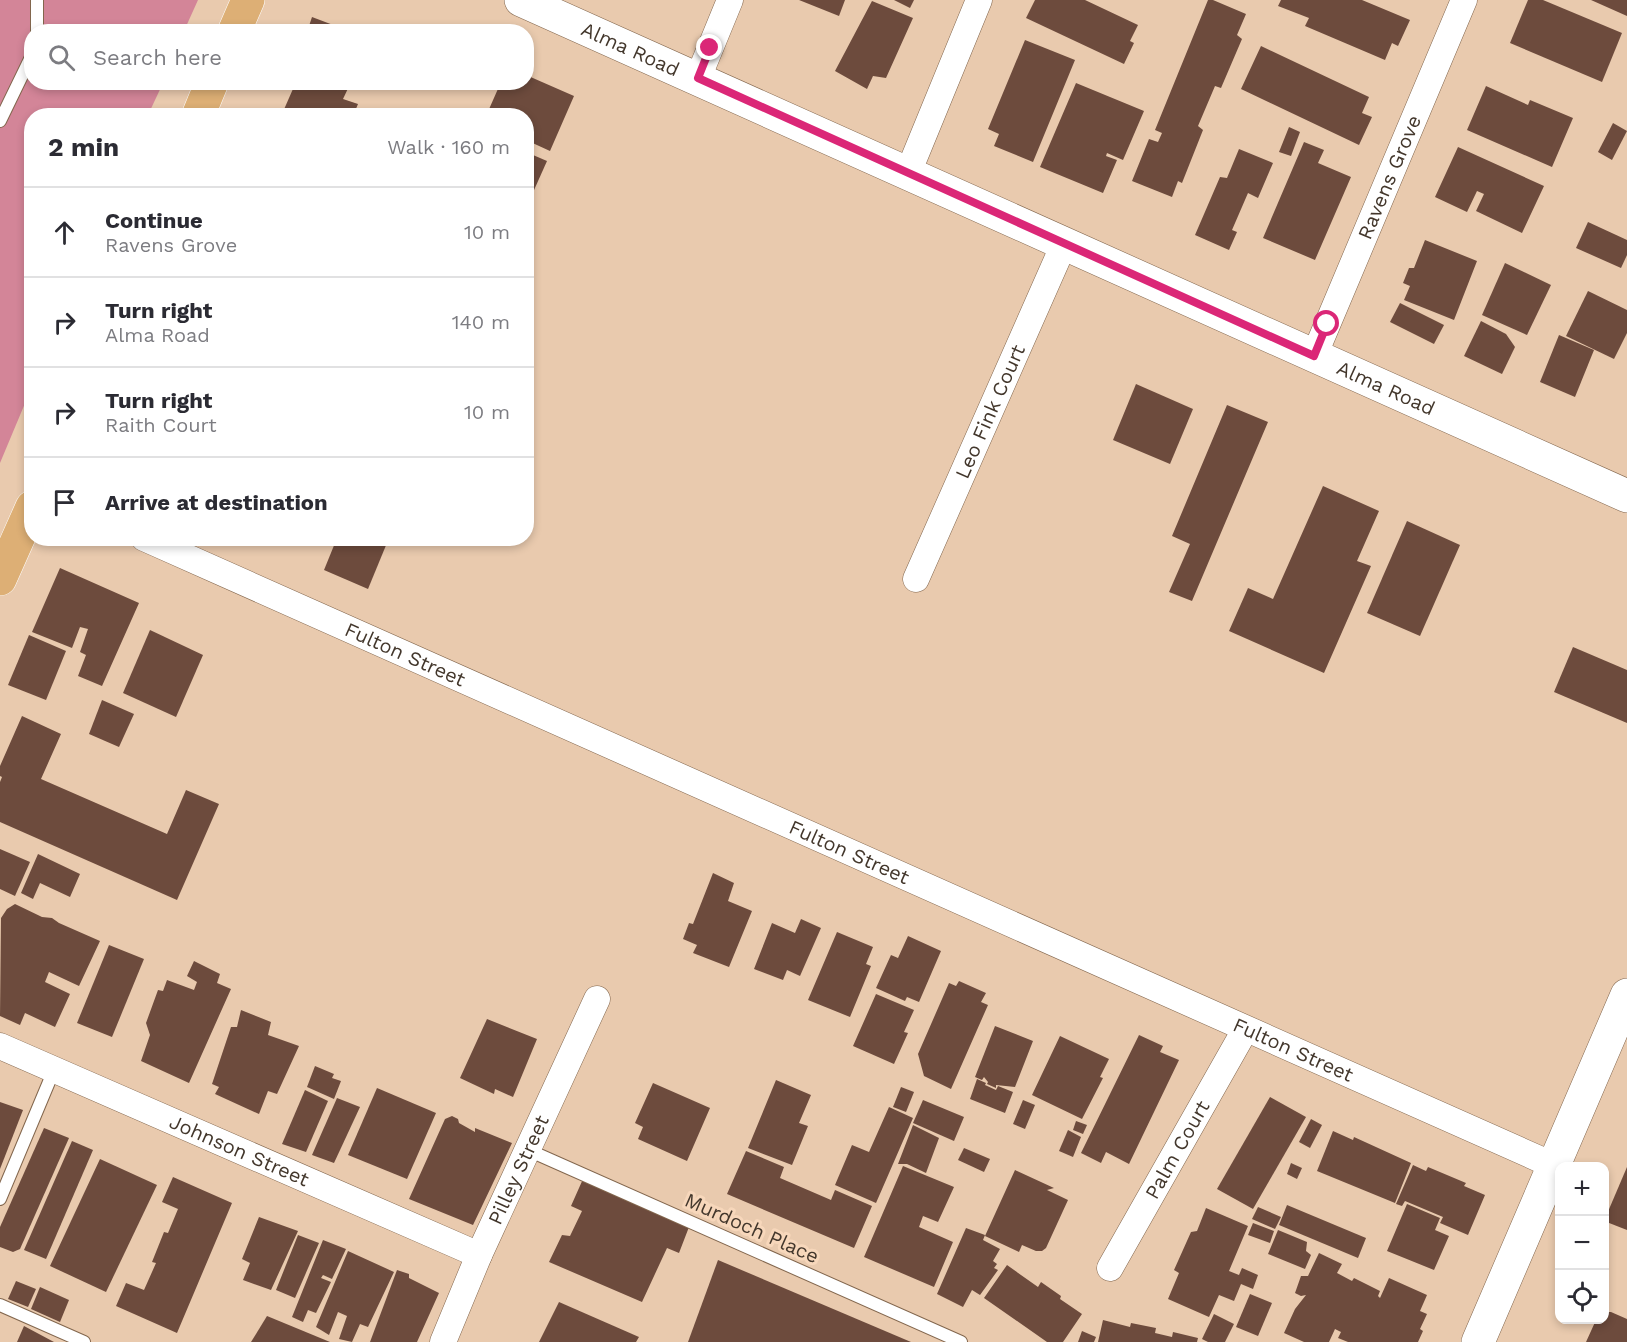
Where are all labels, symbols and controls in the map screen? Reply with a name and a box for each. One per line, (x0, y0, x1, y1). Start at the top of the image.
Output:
street label: Alma Road (578, 17, 683, 82)
search box (24, 24, 534, 90)
route end (696, 34, 722, 60)
icon: search (45, 41, 78, 74)
text: Search here (93, 45, 222, 70)
street label: Ravens Grove (1353, 112, 1426, 243)
text: 2 min (48, 132, 119, 162)
text: Walk · 160 m (387, 135, 510, 159)
text: Continue (105, 208, 203, 233)
icon: ahead (48, 216, 81, 249)
text: 10 m (464, 220, 510, 244)
text: Ravens Grove (105, 233, 237, 257)
text: Turn right (105, 298, 212, 323)
icon: right (48, 306, 81, 339)
text: 140 m (452, 310, 510, 334)
route start (1313, 310, 1339, 336)
text: Alma Road (105, 323, 210, 347)
street label: Leo Fink Court (950, 340, 1030, 482)
street label: Alma Road (1333, 356, 1439, 420)
text: Turn right (105, 388, 212, 413)
icon: right (48, 396, 81, 429)
text: 10 m (464, 400, 510, 424)
text: Raith Court (105, 413, 217, 437)
icon: arrive (48, 486, 81, 519)
text: Arrive at destination (105, 490, 328, 515)
street label: Fulton Street (341, 617, 470, 692)
street label: Fulton Street (785, 815, 914, 889)
street label: Fulton Street (1229, 1012, 1358, 1087)
street label: Palm Court (1140, 1096, 1215, 1203)
street label: Johnson Street (166, 1109, 313, 1192)
street label: Pilley Street (483, 1111, 554, 1228)
map controls (1555, 1162, 1609, 1324)
button: + (1555, 1162, 1609, 1216)
street label: Murdoch Place (681, 1188, 823, 1268)
button: − (1555, 1216, 1609, 1270)
button: locate (1555, 1270, 1609, 1324)

